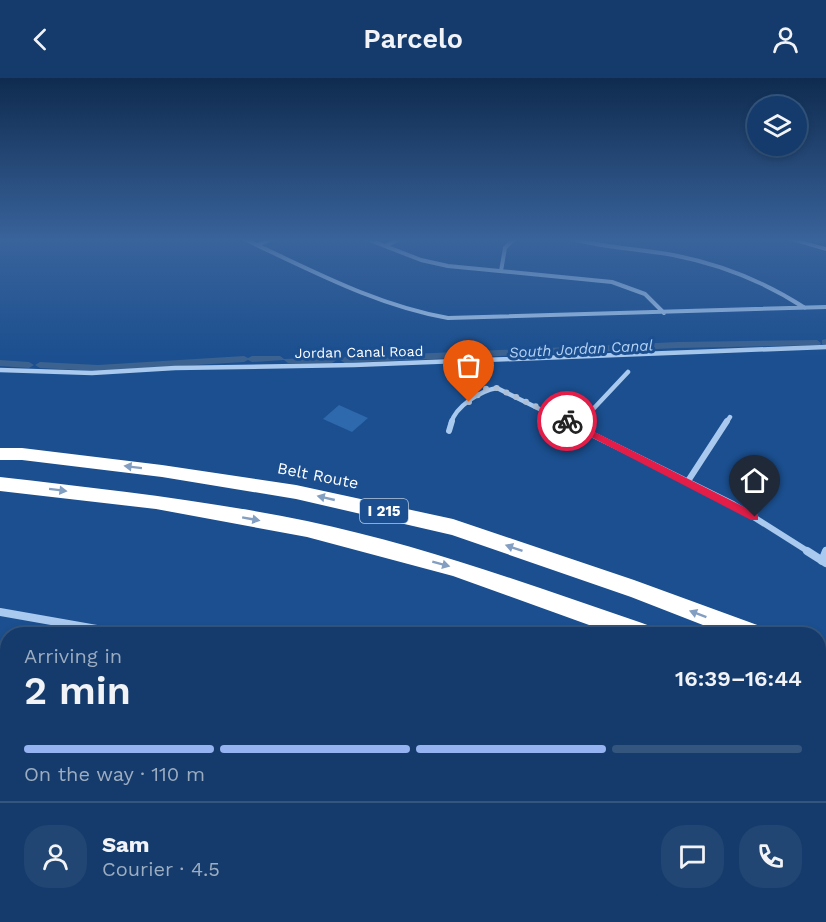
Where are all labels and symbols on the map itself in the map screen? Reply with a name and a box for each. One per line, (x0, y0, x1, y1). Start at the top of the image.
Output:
water label: South Jordan Canal (509, 336, 654, 362)
pin (443, 340, 494, 402)
street label: Jordan Canal Road (295, 343, 423, 361)
courier (537, 391, 597, 451)
pin (729, 455, 780, 517)
street label: Belt Route (276, 458, 360, 493)
one-way arrow (124, 463, 143, 472)
one-way arrow (49, 485, 68, 495)
one-way arrow (316, 493, 335, 503)
road number: I 215 (360, 499, 408, 523)
one-way arrow (242, 515, 261, 524)
one-way arrow (505, 542, 523, 552)
one-way arrow (432, 560, 450, 569)
one-way arrow (688, 608, 706, 618)

